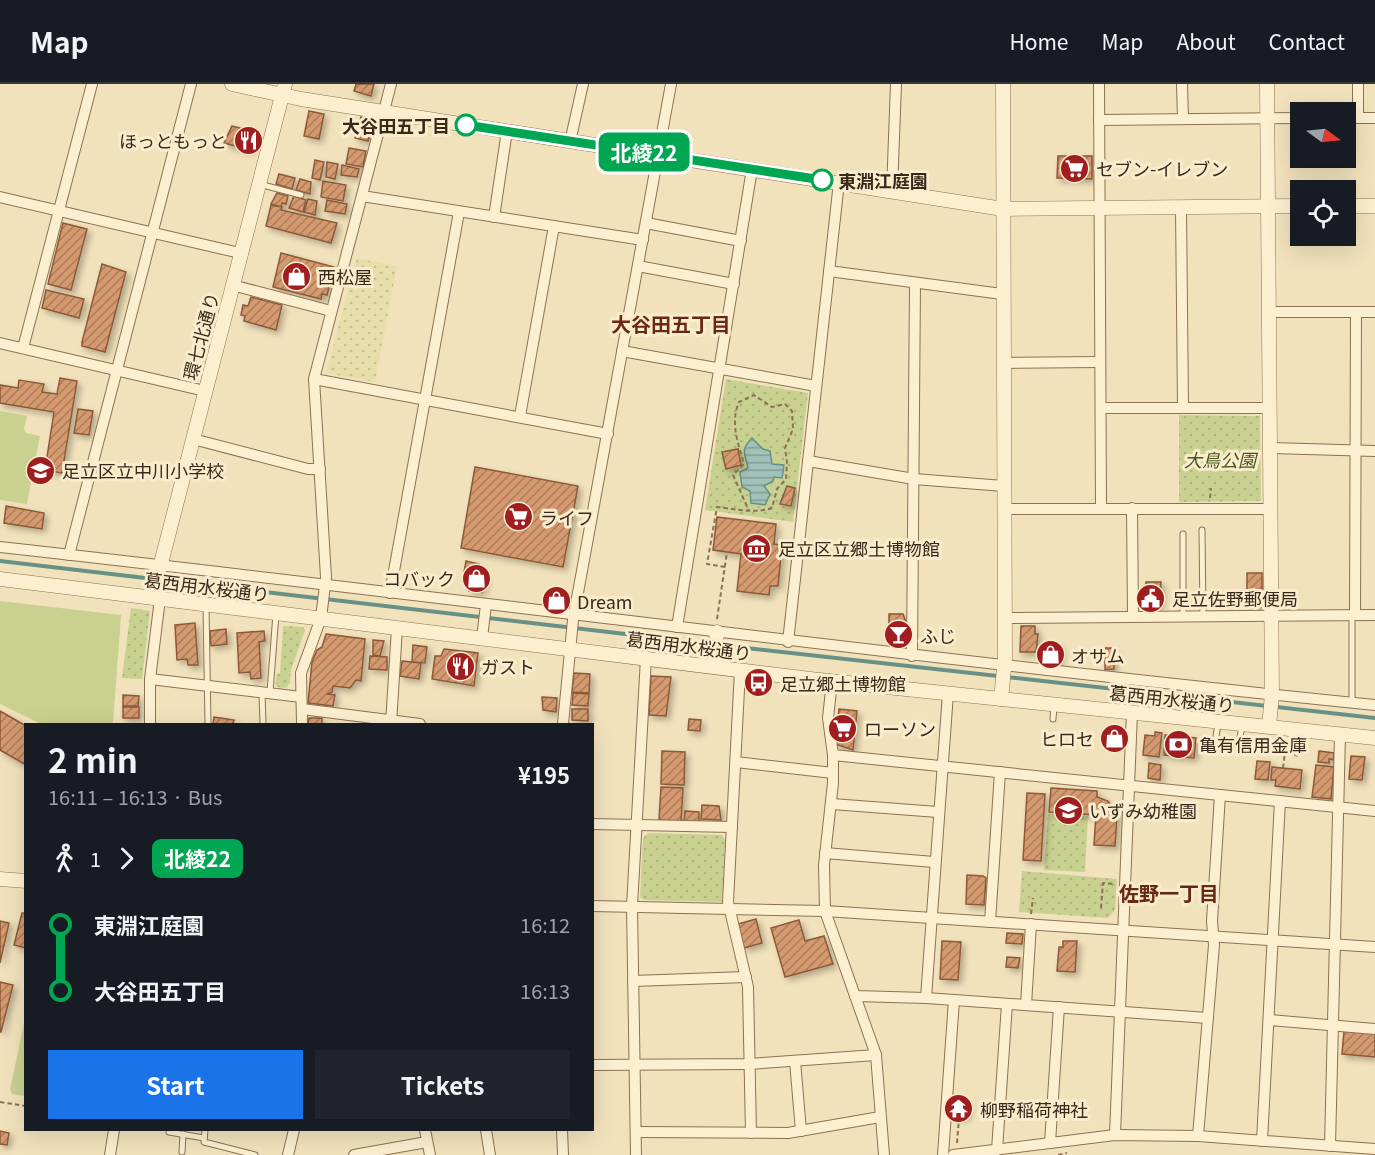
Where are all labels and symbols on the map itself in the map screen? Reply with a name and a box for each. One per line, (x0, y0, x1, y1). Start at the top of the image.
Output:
north arrow (1290, 102, 1356, 168)
place label: 大谷田五丁目 (342, 112, 450, 138)
marker: 大谷田五丁目 (455, 114, 477, 136)
restaurant icon: ほっともっと (232, 124, 264, 156)
place label: ほっともっと (119, 127, 227, 153)
line badge: 北綾22 (602, 132, 686, 172)
supermarket icon: セブン-イレブン (1059, 152, 1091, 184)
place label: セブン-イレブン (1096, 155, 1228, 181)
place label: 東淵江庭園 (838, 167, 928, 193)
marker: 東淵江庭園 (811, 169, 833, 191)
shop icon: 西松屋 (281, 260, 313, 292)
place label: 西松屋 (318, 263, 372, 289)
street label: 環七北通り (176, 289, 224, 383)
district label: 大谷田五丁目 (611, 309, 731, 338)
park label: 大鳥公園 (1184, 446, 1259, 472)
school or university icon: 足立区立中川小学校 (25, 454, 57, 486)
place label: 足立区立中川小学校 (62, 457, 224, 483)
supermarket icon: ライフ (503, 501, 535, 533)
place label: ライフ (540, 504, 594, 530)
museum icon: 足立区立郷土博物館 (741, 532, 773, 564)
place label: 足立区立郷土博物館 (778, 535, 940, 561)
shop icon: コバック (460, 562, 492, 594)
street label: 葛西用水桜通り (143, 565, 271, 607)
place label: コバック (383, 565, 455, 591)
public building icon: 足立佐野郵便局 (1135, 582, 1167, 614)
shop icon: Dream (540, 585, 572, 617)
place label: 足立佐野郵便局 (1172, 585, 1298, 611)
place label: Dream (577, 588, 633, 614)
bar icon: ふじ (883, 619, 915, 651)
place label: ふじ (920, 622, 956, 648)
street label: 葛西用水桜通り (625, 624, 753, 666)
shop icon: オサム (1034, 639, 1066, 671)
place label: オサム (1071, 642, 1125, 668)
restaurant icon: ガスト (444, 650, 476, 682)
place label: ガスト (481, 653, 535, 679)
bus stop icon: 足立郷土博物館 (743, 667, 775, 699)
place label: 足立郷土博物館 (780, 670, 906, 696)
street label: 葛西用水桜通り (1108, 678, 1236, 718)
supermarket icon: ローソン (827, 712, 859, 744)
place label: ローソン (864, 715, 936, 741)
shop icon: ヒロセ (1099, 722, 1131, 754)
place label: ヒロセ (1040, 725, 1094, 751)
bank icon: 亀有信用金庫 (1162, 728, 1194, 760)
place label: 亀有信用金庫 (1199, 731, 1307, 757)
school or university icon: いずみ幼稚園 (1052, 794, 1084, 826)
place label: いずみ幼稚園 (1089, 797, 1197, 823)
district label: 佐野一丁目 (1119, 878, 1219, 907)
temple icon: 柳野稲荷神社 (943, 1093, 975, 1125)
place label: 柳野稲荷神社 (980, 1096, 1088, 1122)

